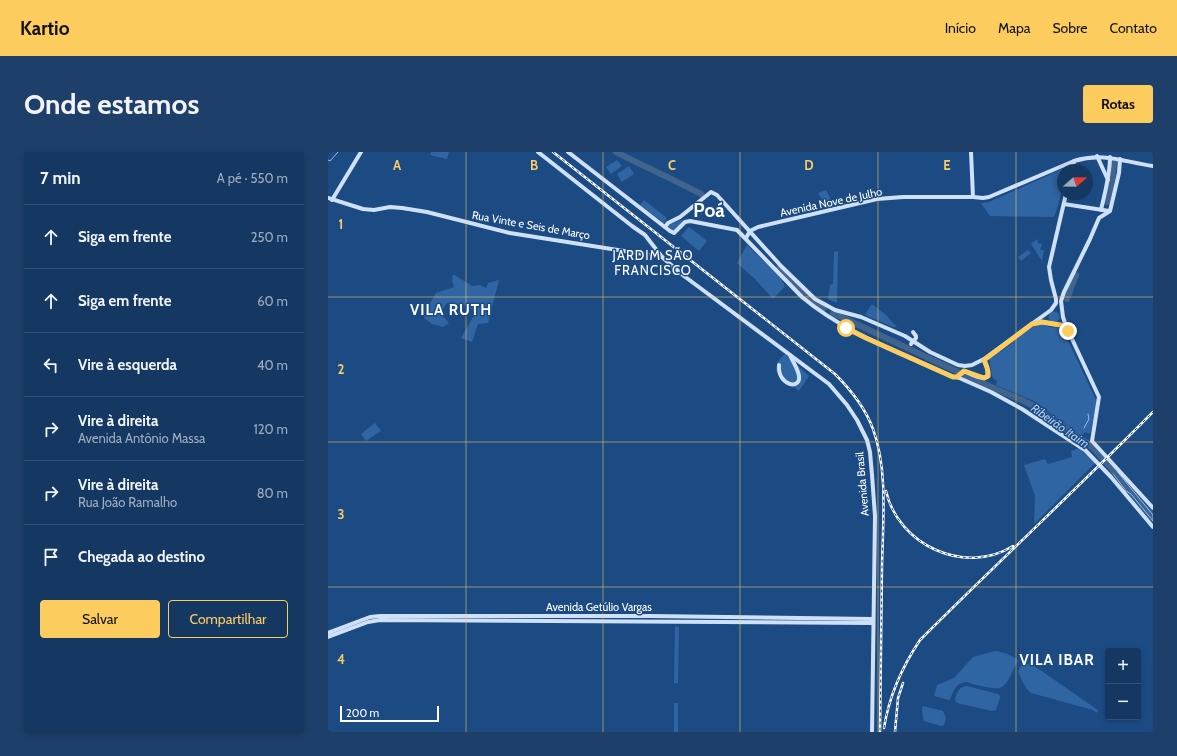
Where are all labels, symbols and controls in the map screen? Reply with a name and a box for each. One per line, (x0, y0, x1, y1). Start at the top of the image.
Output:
text: Kartio (20, 17, 69, 40)
text: Início (945, 19, 976, 37)
text: Mapa (998, 19, 1030, 37)
text: Sobre (1052, 19, 1087, 37)
text: Contato (1109, 19, 1157, 37)
button: Rotas (1083, 85, 1153, 123)
text: Onde estamos (24, 87, 199, 121)
text: A (393, 157, 402, 173)
text: B (530, 157, 538, 173)
text: C (668, 157, 676, 173)
text: D (804, 157, 814, 173)
text: E (943, 157, 951, 173)
north arrow (1057, 164, 1093, 200)
text: 7 min (40, 168, 81, 188)
text: A pé · 550 m (217, 170, 288, 186)
street label: Avenida Nove de Julho (779, 184, 883, 220)
district label: Poá (693, 199, 725, 222)
street label: Rua Vinte e Seis de Março (471, 208, 591, 242)
text: 1 (339, 216, 343, 232)
icon: ahead (40, 226, 62, 248)
text: Siga em frente (78, 228, 171, 246)
text: 250 m (251, 229, 288, 245)
district label: JARDIM SÃO FRANCISCO (612, 247, 693, 278)
icon: ahead (40, 290, 62, 312)
text: Siga em frente (78, 292, 171, 310)
text: 60 m (257, 293, 288, 309)
district label: VILA RUTH (410, 301, 492, 319)
route start (837, 319, 855, 337)
route end (1059, 322, 1077, 340)
icon: left (40, 354, 62, 376)
text: Vire à esquerda (78, 356, 177, 374)
text: 40 m (257, 357, 288, 373)
text: 2 (338, 361, 345, 377)
water label: Ribeirão Itaim (1028, 400, 1093, 451)
text: Vire à direita (78, 412, 159, 430)
icon: right (40, 418, 62, 440)
text: 120 m (254, 421, 288, 437)
text: Avenida Antônio Massa (78, 430, 205, 446)
street label: Avenida Brasil (852, 451, 872, 517)
text: Vire à direita (78, 476, 159, 494)
icon: right (40, 482, 62, 504)
text: 80 m (257, 485, 288, 501)
text: Rua João Ramalho (78, 494, 177, 510)
text: 3 (337, 506, 345, 522)
icon: arrive (40, 546, 62, 568)
text: Chegada ao destino (78, 548, 205, 566)
button: Salvar (40, 600, 160, 638)
button: Compartilhar (168, 600, 288, 638)
street label: Avenida Getúlio Vargas (546, 600, 652, 614)
map controls (1105, 648, 1141, 720)
button: + (1105, 648, 1141, 684)
text: 4 (337, 651, 345, 667)
district label: VILA IBAR (1019, 651, 1095, 669)
button: − (1105, 684, 1141, 720)
scale bar (340, 704, 439, 723)
text: 200 m (346, 706, 379, 720)

